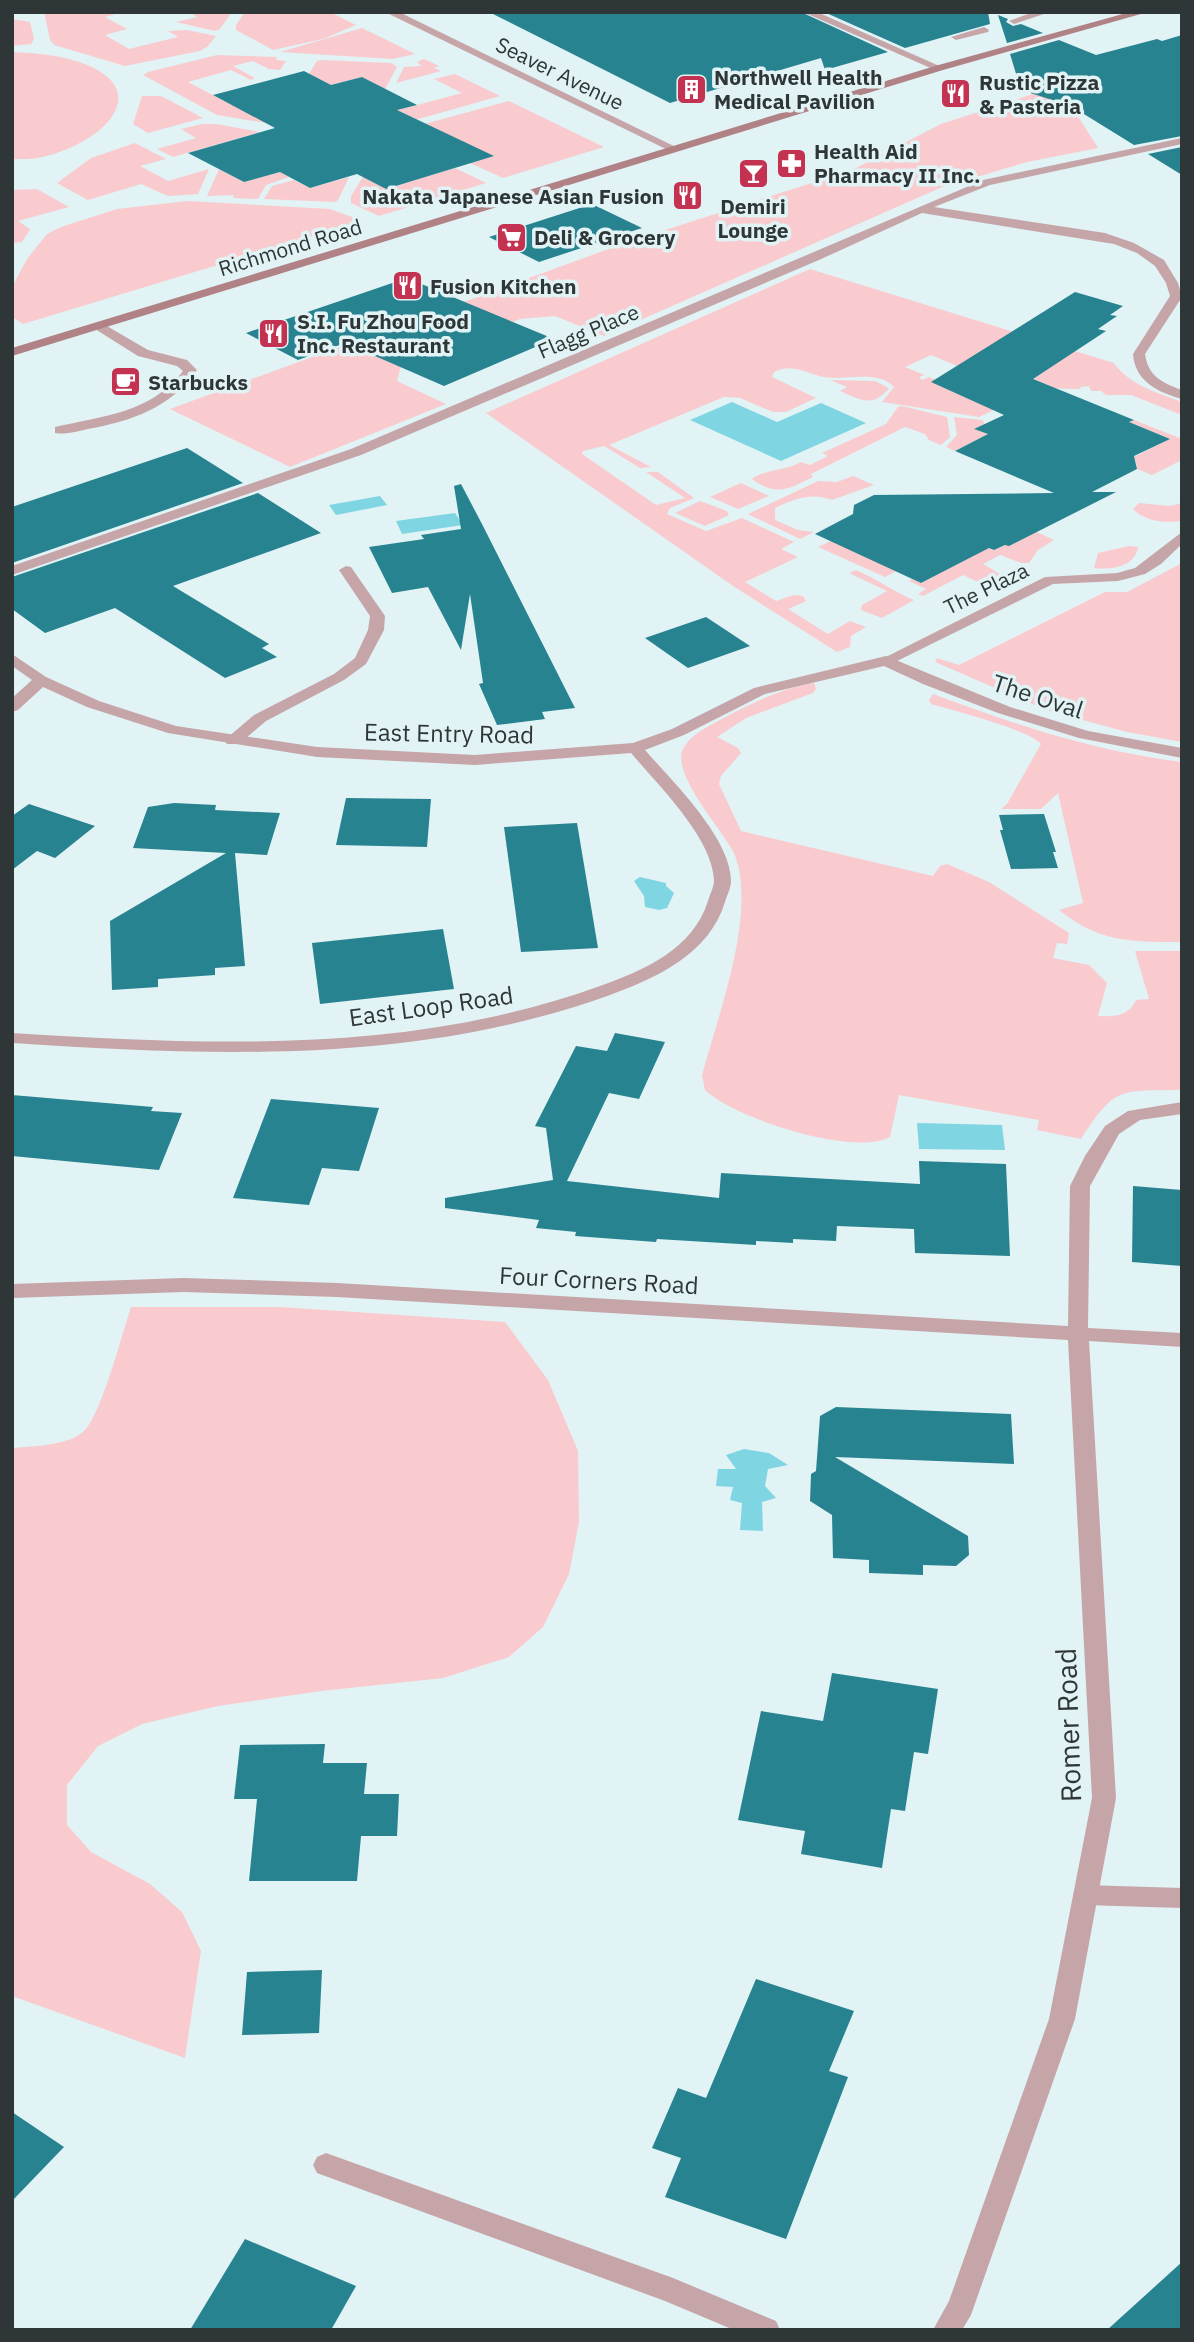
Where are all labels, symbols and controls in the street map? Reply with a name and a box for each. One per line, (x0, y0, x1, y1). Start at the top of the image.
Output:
street label: Seaver Avenue (491, 30, 629, 116)
place label: Northwell Health Medical Pavilion (714, 63, 883, 115)
place label: Rustic Pizza & Pasteria (979, 68, 1099, 120)
building icon: Northwell Health Medical Pavilion (674, 72, 708, 106)
restaurant icon: Rustic Pizza & Pasteria (939, 77, 973, 111)
place label: Health Aid Pharmacy II Inc. (814, 137, 981, 189)
pharmacy icon: Health Aid Pharmacy II Inc. (774, 146, 808, 180)
bar icon: Demiri Lounge (736, 157, 770, 191)
restaurant icon: Nakata Japanese Asian Fusion (670, 179, 704, 213)
place label: Nakata Japanese Asian Fusion (362, 182, 664, 210)
place label: Demiri Lounge (717, 192, 789, 244)
street label: Richmond Road (215, 212, 365, 282)
supermarket icon: Deli & Grocery (494, 220, 528, 254)
place label: Deli & Grocery (534, 223, 676, 251)
restaurant icon: Fusion Kitchen (390, 269, 424, 303)
place label: Fusion Kitchen (430, 272, 576, 300)
street label: Flagg Place (533, 297, 643, 365)
place label: S.I. Fu Zhou Food Inc. Restaurant (297, 307, 469, 359)
restaurant icon: S.I. Fu Zhou Food Inc. Restaurant (257, 316, 291, 350)
cafe icon: Starbucks (108, 365, 142, 399)
place label: Starbucks (148, 368, 248, 396)
street label: The Plaza (939, 555, 1033, 621)
street label: The Oval (988, 666, 1088, 726)
street label: East Entry Road (364, 716, 534, 750)
street label: East Loop Road (347, 979, 515, 1033)
street label: Four Corners Road (498, 1259, 700, 1301)
street label: Romer Road (1047, 1647, 1089, 1803)

